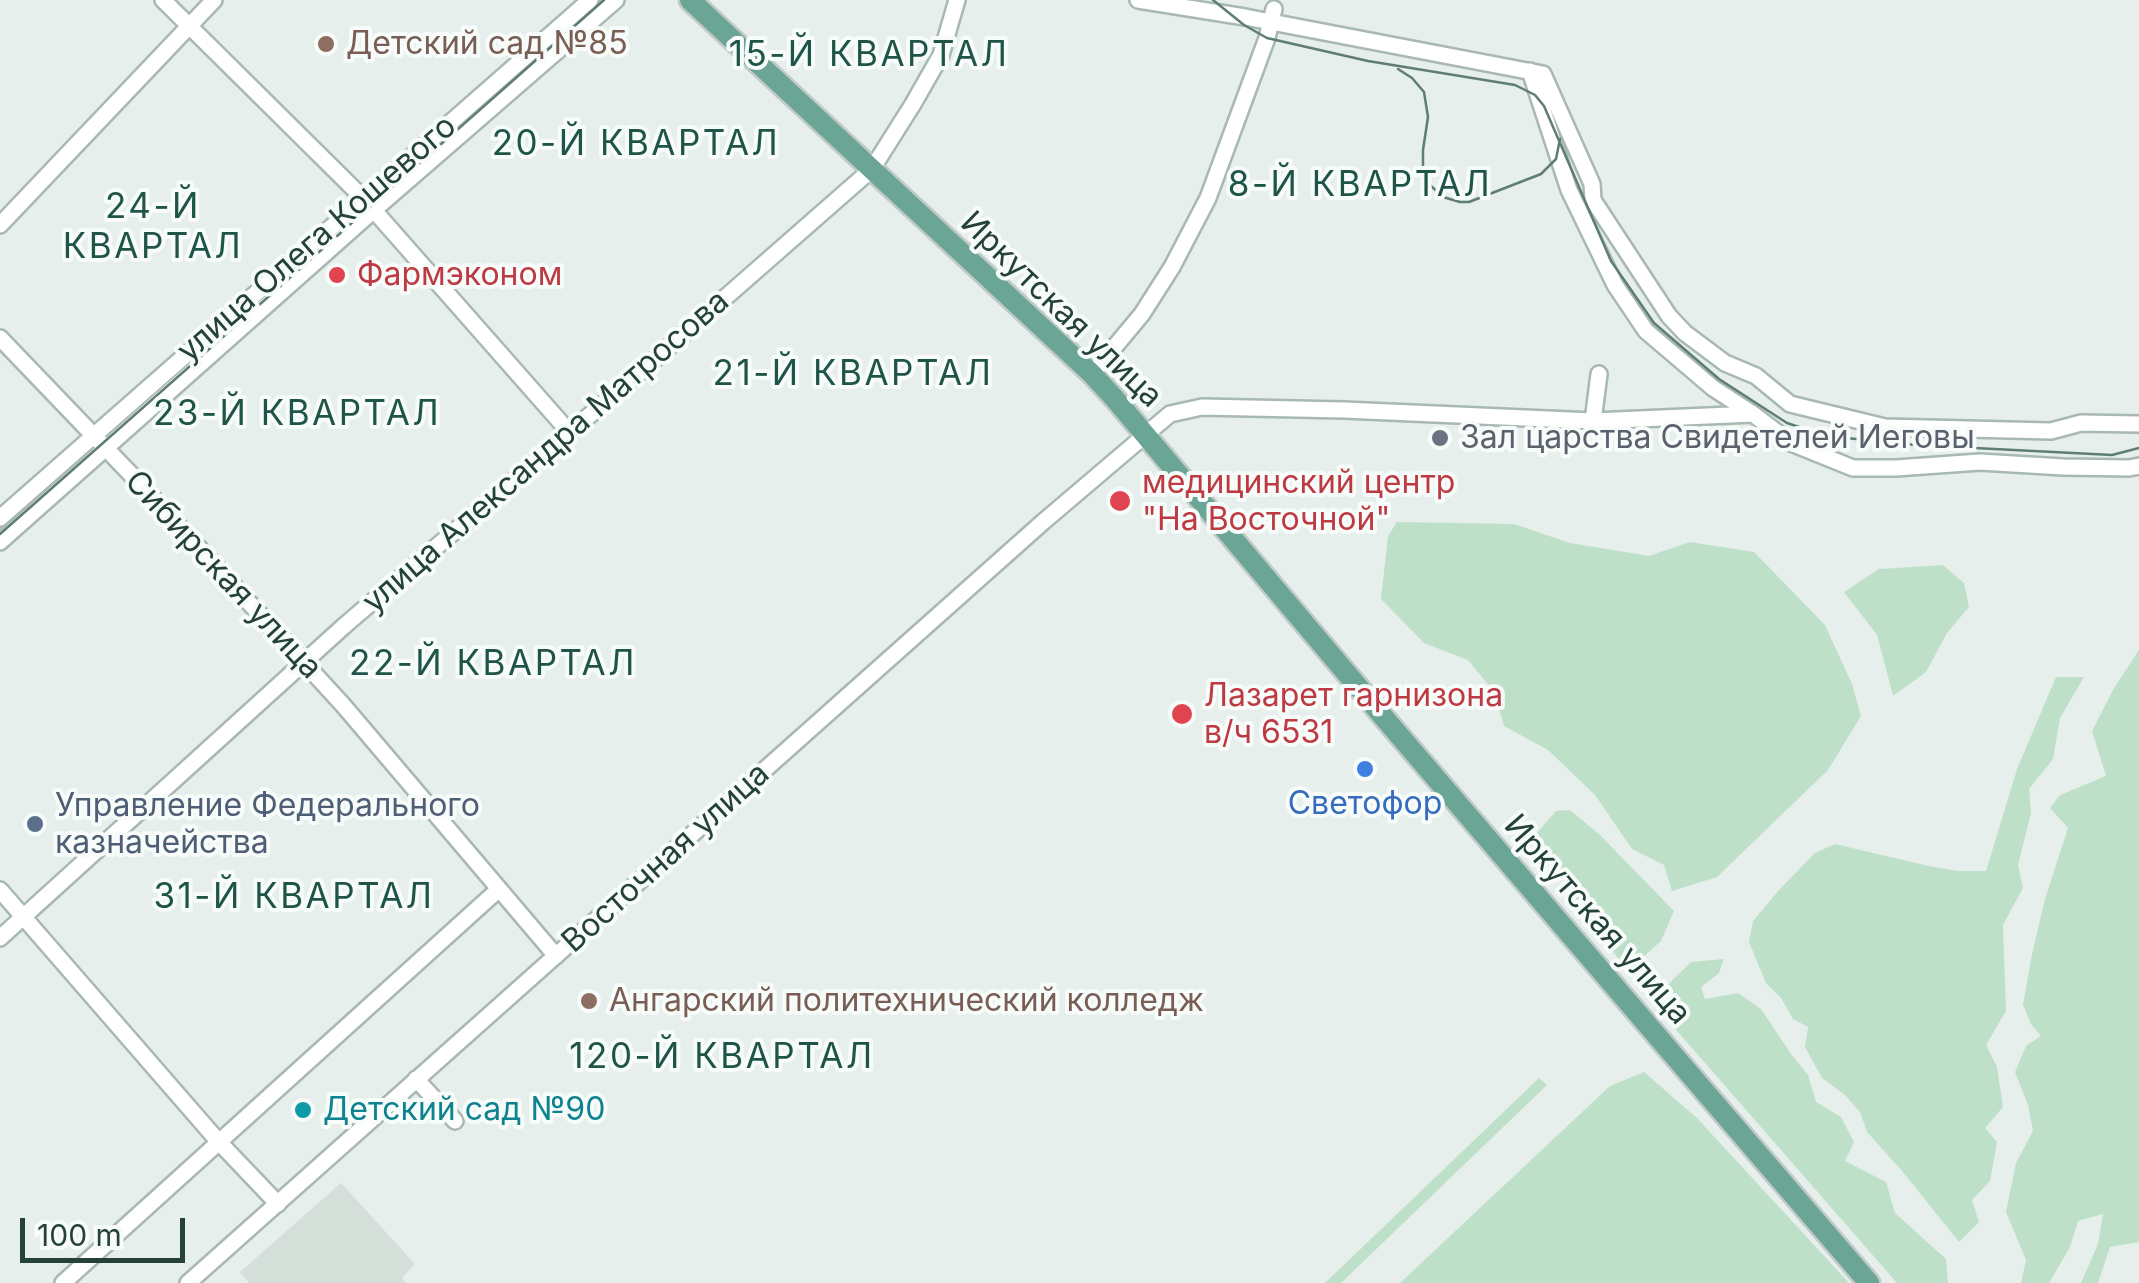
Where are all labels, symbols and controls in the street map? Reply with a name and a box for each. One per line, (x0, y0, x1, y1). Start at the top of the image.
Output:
place label: Детский сад №85 (346, 25, 628, 63)
marker: Детский сад №85 (315, 33, 337, 55)
district label: 15-Й КВАРТАЛ (729, 34, 1009, 76)
street label: улица Олега Кошевого (170, 108, 464, 370)
district label: 20-Й КВАРТАЛ (492, 123, 780, 165)
district label: 8-Й КВАРТАЛ (1228, 164, 1492, 206)
district label: 24-Й КВАРТАЛ (63, 186, 243, 268)
street label: Иркутская улица (952, 204, 1170, 416)
place label: Фармэконом (357, 256, 562, 294)
marker: Фармэконом (326, 264, 348, 286)
street label: улица Александра Матросова (355, 282, 737, 622)
district label: 21-Й КВАРТАЛ (713, 353, 993, 395)
district label: 23-Й КВАРТАЛ (153, 393, 441, 435)
place label: Зал царства Свидетелей Иеговы (1460, 419, 1975, 457)
marker: Зал царства Свидетелей Иеговы (1429, 427, 1451, 449)
street label: Сибирская улица (117, 463, 329, 687)
place label: медицинский центр "На Восточной" (1142, 464, 1455, 539)
marker: медицинский центр "На Восточной" (1107, 488, 1133, 514)
district label: 22-Й КВАРТАЛ (349, 643, 637, 685)
place label: Лазарет гарнизона в/ч 6531 (1204, 677, 1503, 752)
marker: Лазарет гарнизона в/ч 6531 (1169, 701, 1195, 727)
street label: Восточная улица (555, 755, 777, 961)
marker: Светофор (1354, 758, 1376, 780)
place label: Светофор (1288, 785, 1442, 823)
place label: Управление Федерального казначейства (55, 787, 480, 862)
street label: Иркутская улица (1496, 807, 1698, 1033)
marker: Управление Федерального казначейства (24, 813, 46, 835)
district label: 31-Й КВАРТАЛ (153, 876, 435, 918)
place label: Ангарский политехнический колледж (609, 982, 1204, 1020)
marker: Ангарский политехнический колледж (578, 990, 600, 1012)
district label: 120-Й КВАРТАЛ (569, 1036, 875, 1078)
place label: Детский сад №90 (323, 1091, 605, 1129)
marker: Детский сад №90 (292, 1099, 314, 1121)
scale bar (25, 1198, 190, 1260)
text: 100 m (37, 1217, 122, 1253)

